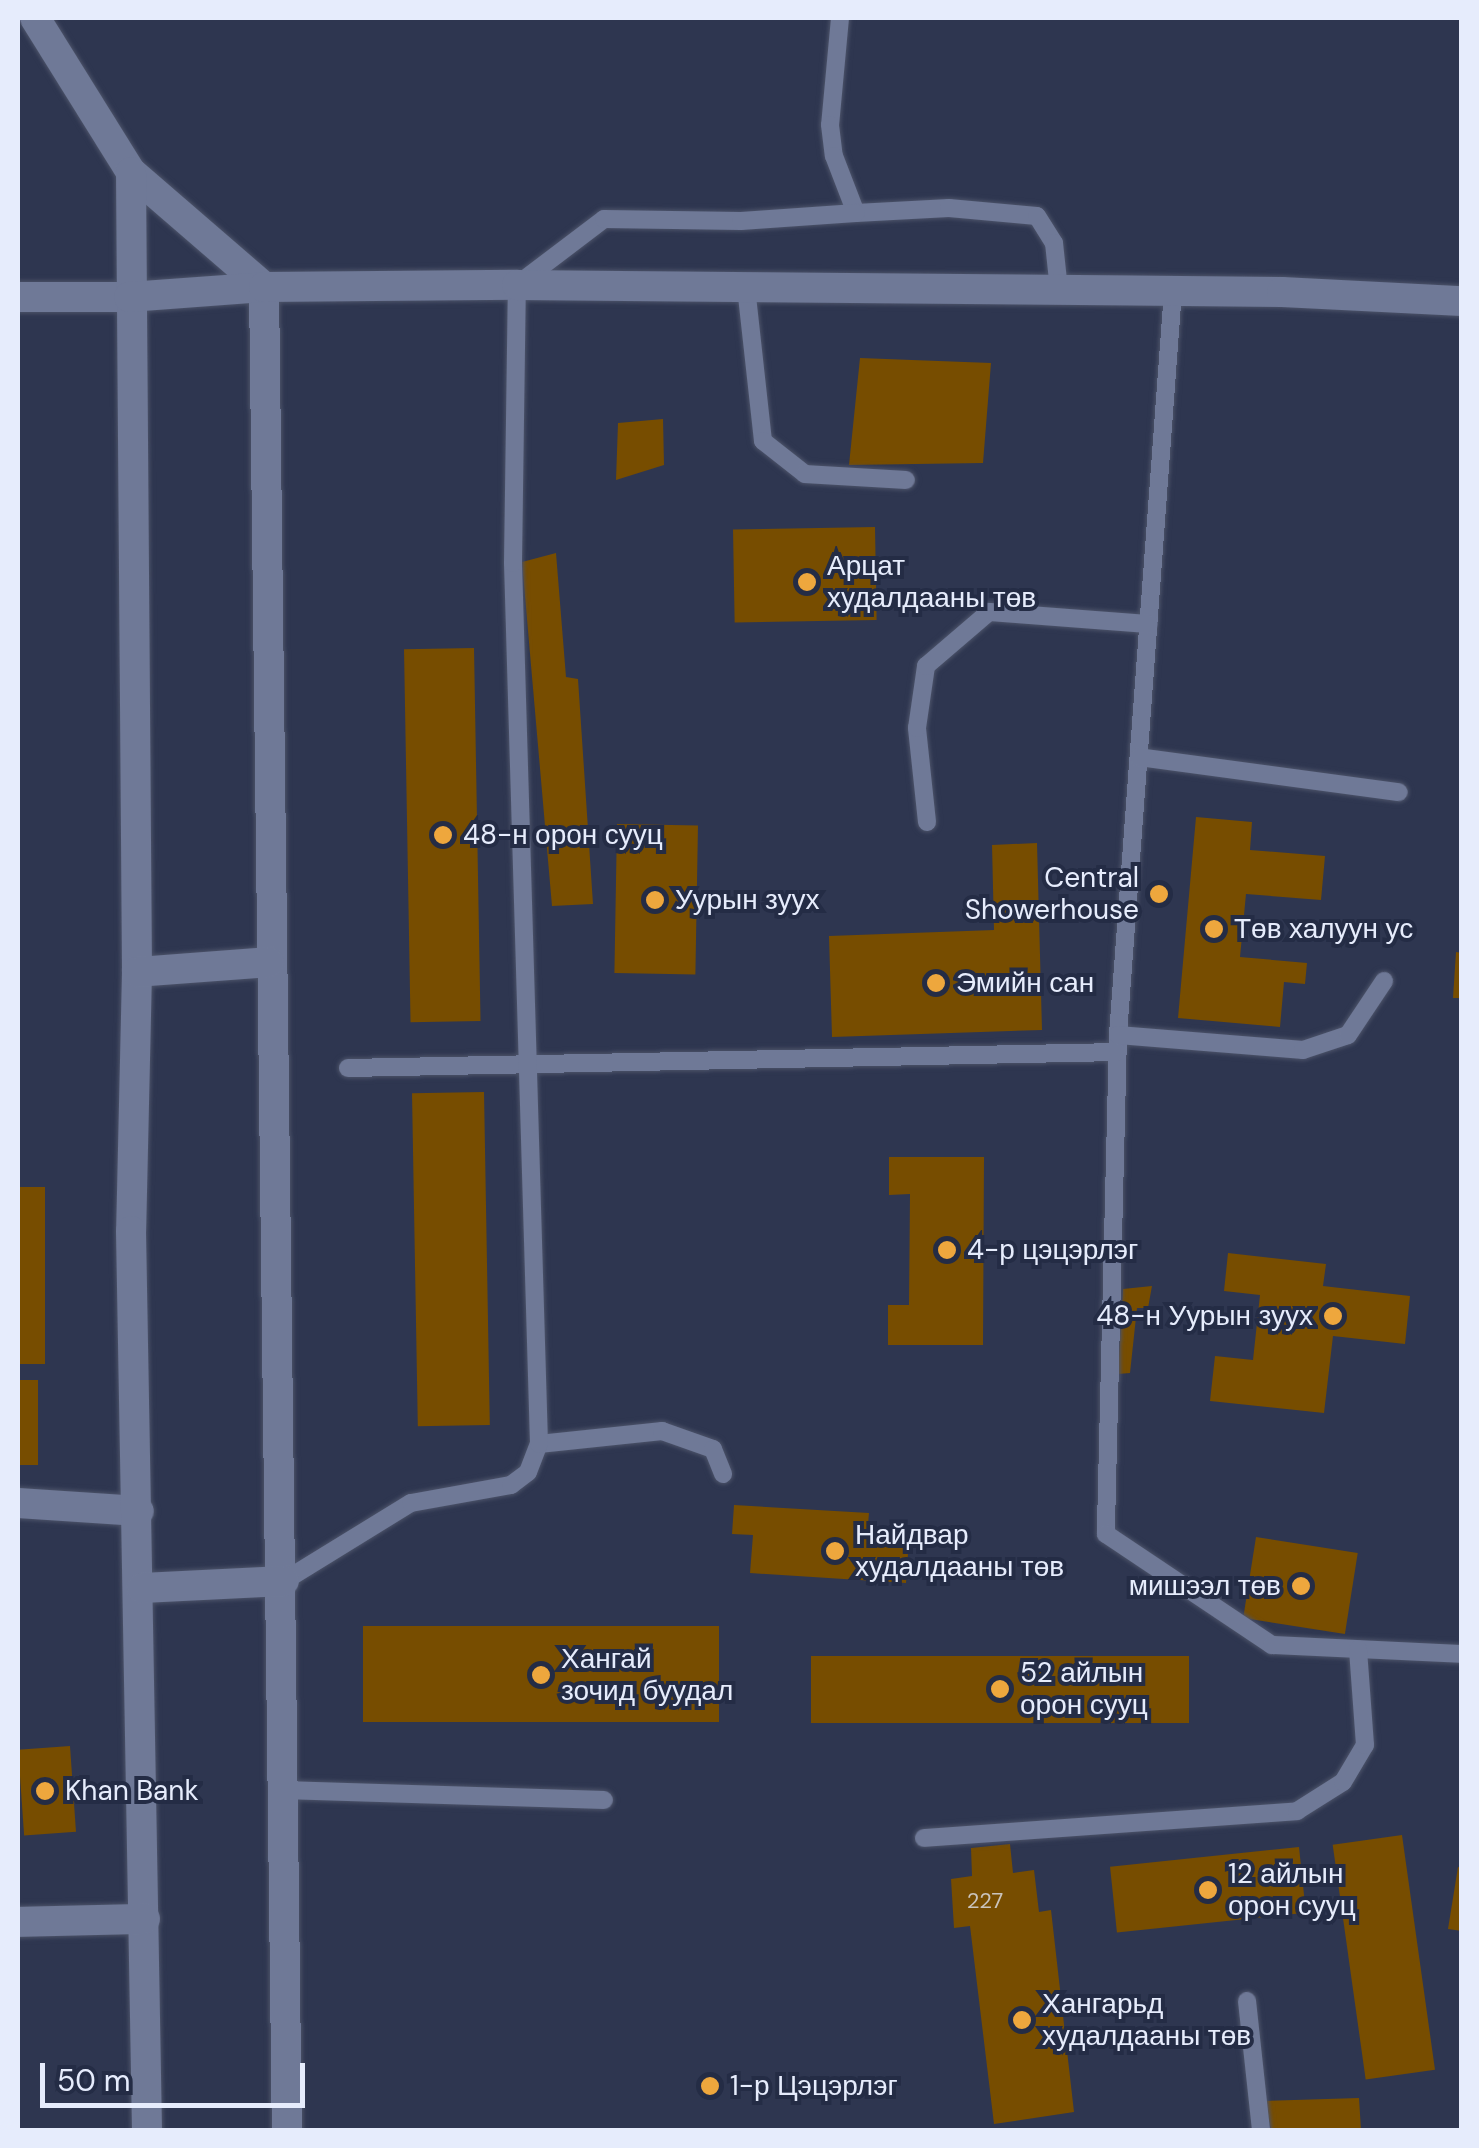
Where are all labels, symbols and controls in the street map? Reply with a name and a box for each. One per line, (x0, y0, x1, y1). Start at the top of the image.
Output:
place label: Арцат худалдааны төв (827, 549, 1036, 615)
marker: Арцат худалдааны төв (796, 571, 818, 593)
place label: 48-н орон сууц (463, 818, 663, 852)
marker: 48-н орон сууц (432, 824, 454, 846)
place label: Central Showerhouse (965, 861, 1139, 927)
place label: Уурын зуух (675, 883, 820, 917)
marker: Central Showerhouse (1148, 883, 1170, 905)
marker: Уурын зуух (644, 889, 666, 911)
place label: Төв халуун ус (1234, 912, 1413, 946)
marker: Төв халуун ус (1203, 918, 1225, 940)
place label: Эмийн сан (956, 966, 1094, 1000)
marker: Эмийн сан (925, 972, 947, 994)
place label: 4-р цэцэрлэг (967, 1233, 1138, 1267)
marker: 4-р цэцэрлэг (936, 1239, 958, 1261)
place label: 48-н Уурын зуух (1096, 1299, 1313, 1333)
marker: 48-н Уурын зуух (1322, 1305, 1344, 1327)
place label: Найдвар худалдааны төв (855, 1518, 1064, 1584)
marker: Найдвар худалдааны төв (824, 1540, 846, 1562)
place label: мишээл төв (1129, 1569, 1281, 1603)
marker: мишээл төв (1290, 1575, 1312, 1597)
place label: Хангай зочид буудал (561, 1642, 733, 1708)
place label: 52 айлын орон сууц (1020, 1656, 1148, 1722)
marker: Хангай зочид буудал (530, 1664, 552, 1686)
marker: 52 айлын орон сууц (989, 1678, 1011, 1700)
place label: Khan Bank (65, 1774, 199, 1808)
marker: Khan Bank (34, 1780, 56, 1802)
place label: 12 айлын орон сууц (1228, 1857, 1356, 1923)
marker: 12 айлын орон сууц (1197, 1879, 1219, 1901)
house number: 227 (967, 1888, 1003, 1914)
place label: Хангарьд худалдааны төв (1042, 1987, 1251, 2053)
marker: Хангарьд худалдааны төв (1011, 2009, 1033, 2031)
scale bar (45, 2043, 310, 2105)
text: 50 m (57, 2061, 131, 2100)
place label: 1-р Цэцэрлэг (730, 2069, 898, 2103)
marker: 1-р Цэцэрлэг (699, 2075, 721, 2097)

